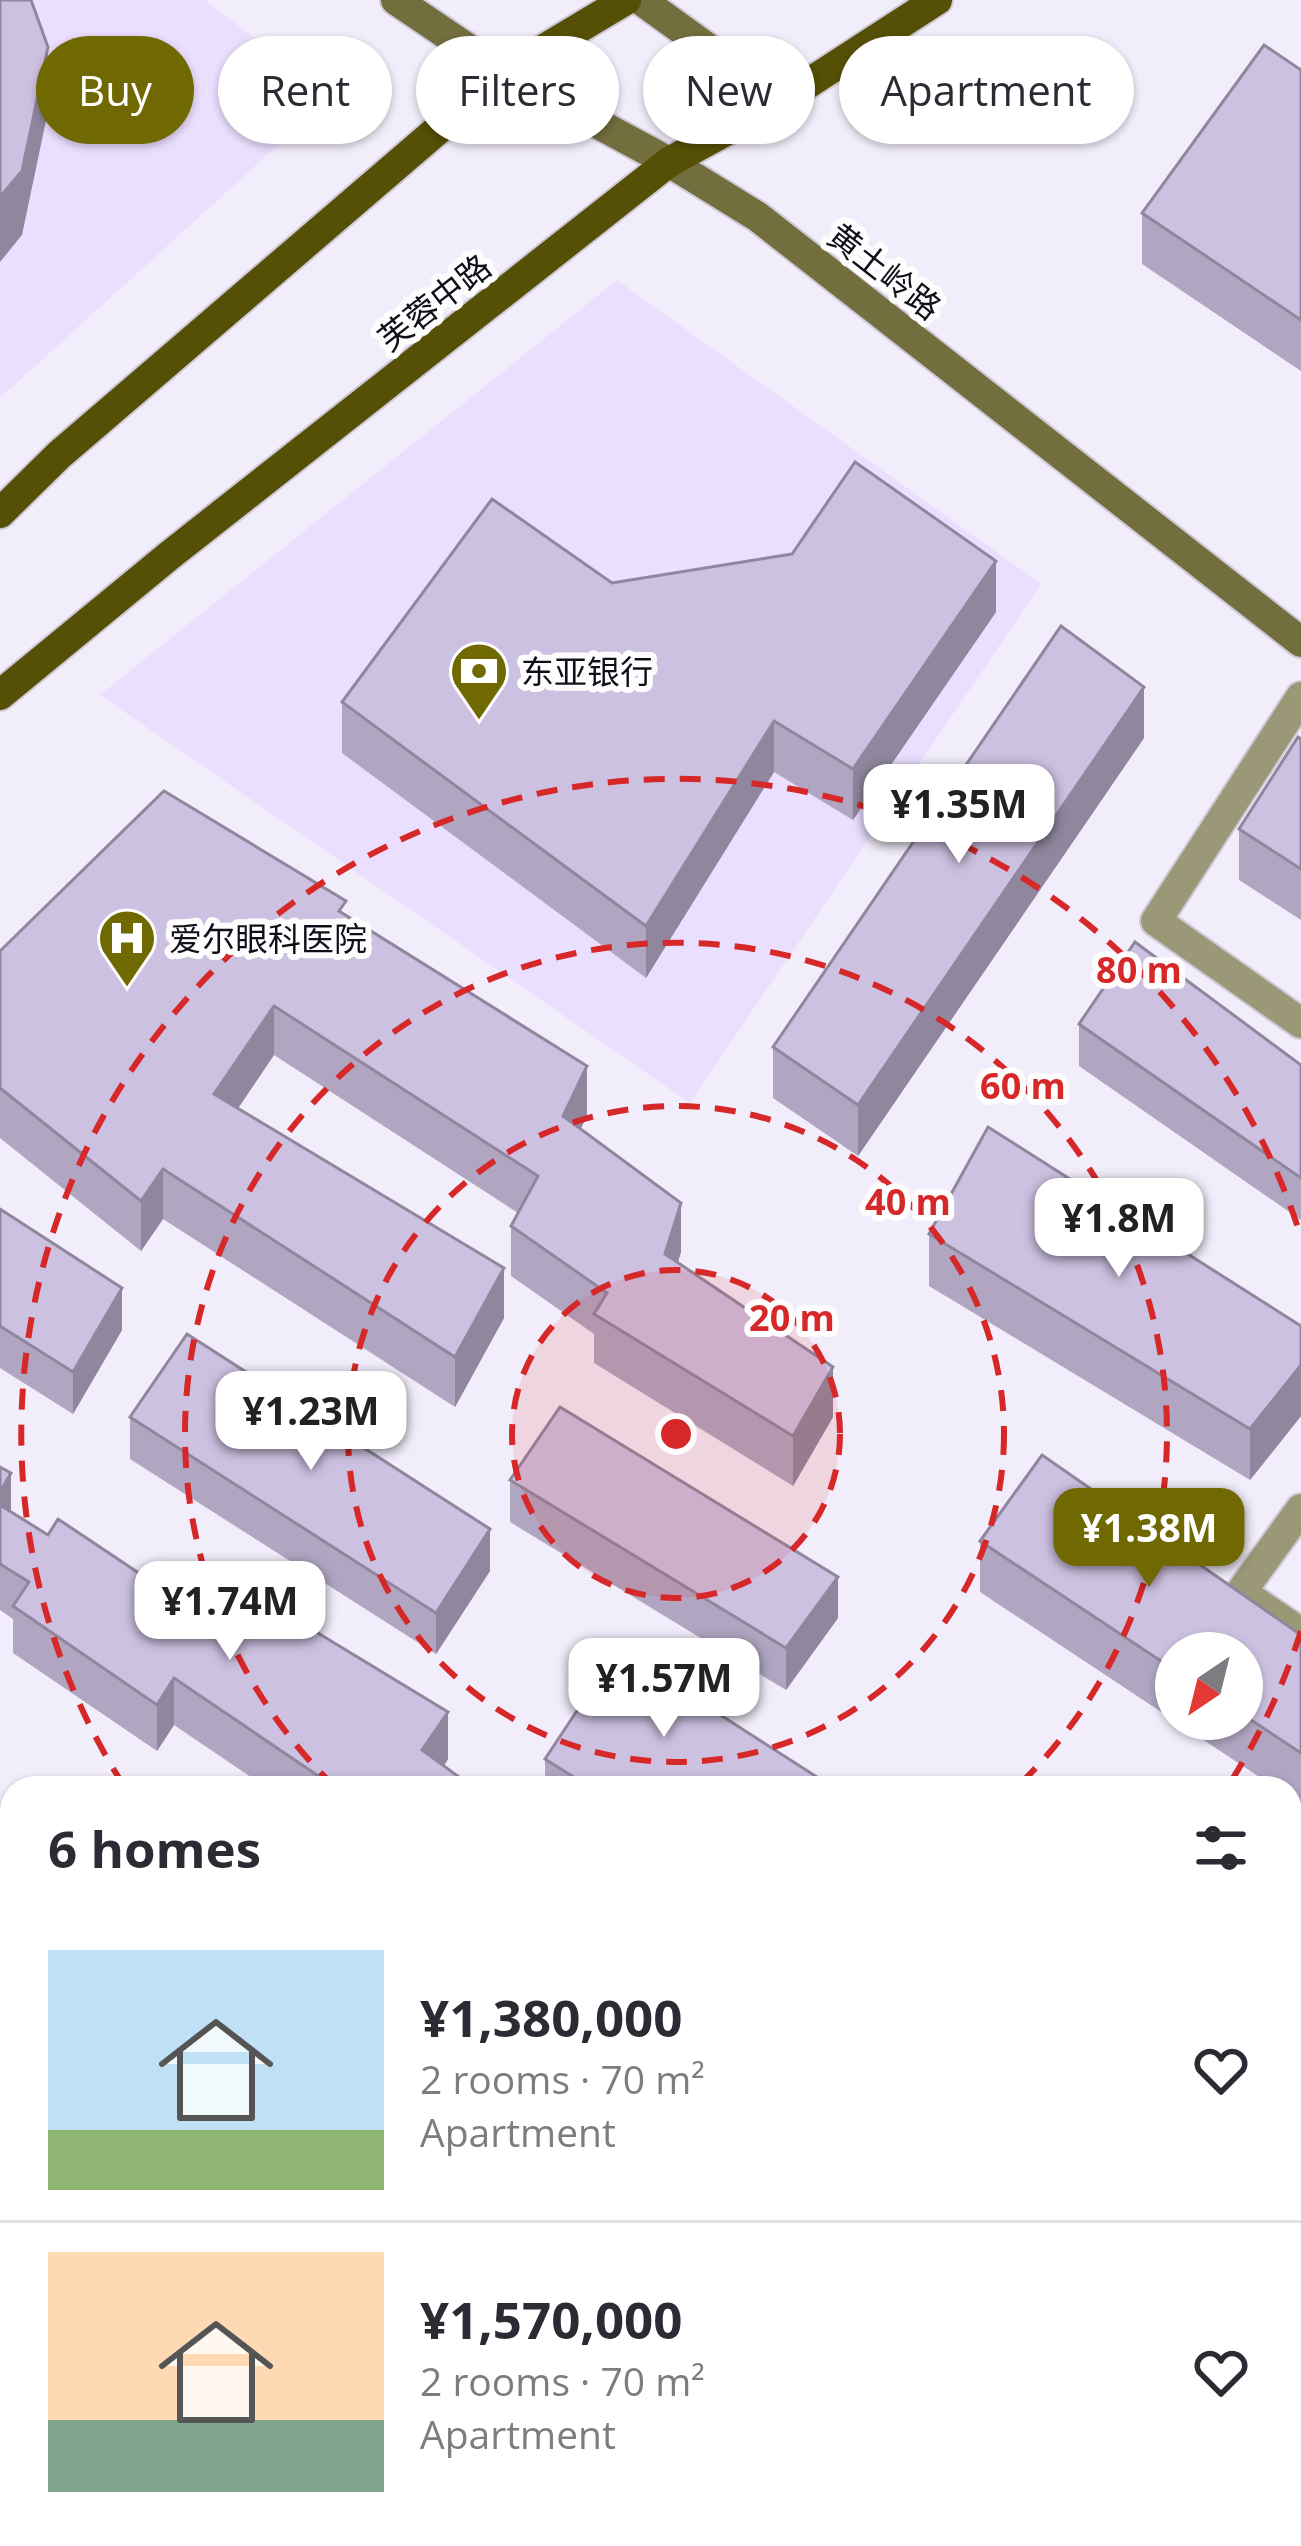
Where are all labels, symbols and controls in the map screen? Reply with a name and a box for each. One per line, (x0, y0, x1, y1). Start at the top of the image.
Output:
chip: Buy (36, 36, 194, 144)
chip: Rent (218, 36, 392, 144)
chip: Filters (416, 36, 619, 144)
chip: New (643, 36, 815, 144)
chip: Apartment (839, 36, 1134, 144)
street label: 黄土岭路 (819, 213, 951, 329)
street label: 芙蓉中路 (368, 244, 500, 360)
bank icon: 东亚银行 (448, 640, 510, 722)
place label: 东亚银行 (521, 649, 653, 694)
pin: ¥1.35M (861, 764, 1057, 866)
text: ¥1.35M (890, 776, 1028, 829)
hospital icon: 爱尔眼科医院 (96, 907, 158, 989)
place label: 爱尔眼科医院 (169, 916, 367, 961)
text: 80 m (1096, 945, 1182, 994)
text: 60 m (980, 1061, 1066, 1110)
text: 40 m (865, 1177, 951, 1226)
pin: ¥1.8M (1035, 1178, 1203, 1280)
text: ¥1.8M (1062, 1190, 1176, 1243)
text: 20 m (749, 1293, 835, 1342)
pin: ¥1.23M (213, 1371, 409, 1473)
text: ¥1.23M (242, 1383, 380, 1436)
centre of rings (655, 1413, 697, 1455)
pin: ¥1.38M (1051, 1488, 1247, 1590)
text: ¥1.38M (1080, 1500, 1218, 1553)
pin: ¥1.74M (132, 1561, 328, 1663)
text: ¥1.74M (161, 1573, 299, 1626)
north arrow (1155, 1632, 1263, 1740)
map controls (1155, 1632, 1263, 1740)
pin: ¥1.57M (566, 1638, 762, 1740)
text: ¥1.57M (595, 1650, 733, 1703)
text: 6 homes (48, 1813, 261, 1883)
icon: filters (1188, 1815, 1254, 1881)
text: ¥1,380,000 (420, 1982, 682, 2052)
icon: home (144, 1998, 288, 2142)
icon: heart (1188, 2037, 1254, 2103)
text: 2 rooms · 70 m² (420, 2052, 705, 2105)
text: Apartment (420, 2105, 616, 2158)
text: ¥1,570,000 (420, 2284, 682, 2354)
icon: home (144, 2300, 288, 2444)
icon: heart (1188, 2339, 1254, 2405)
text: 2 rooms · 70 m² (420, 2354, 705, 2407)
text: Apartment (420, 2407, 616, 2460)

